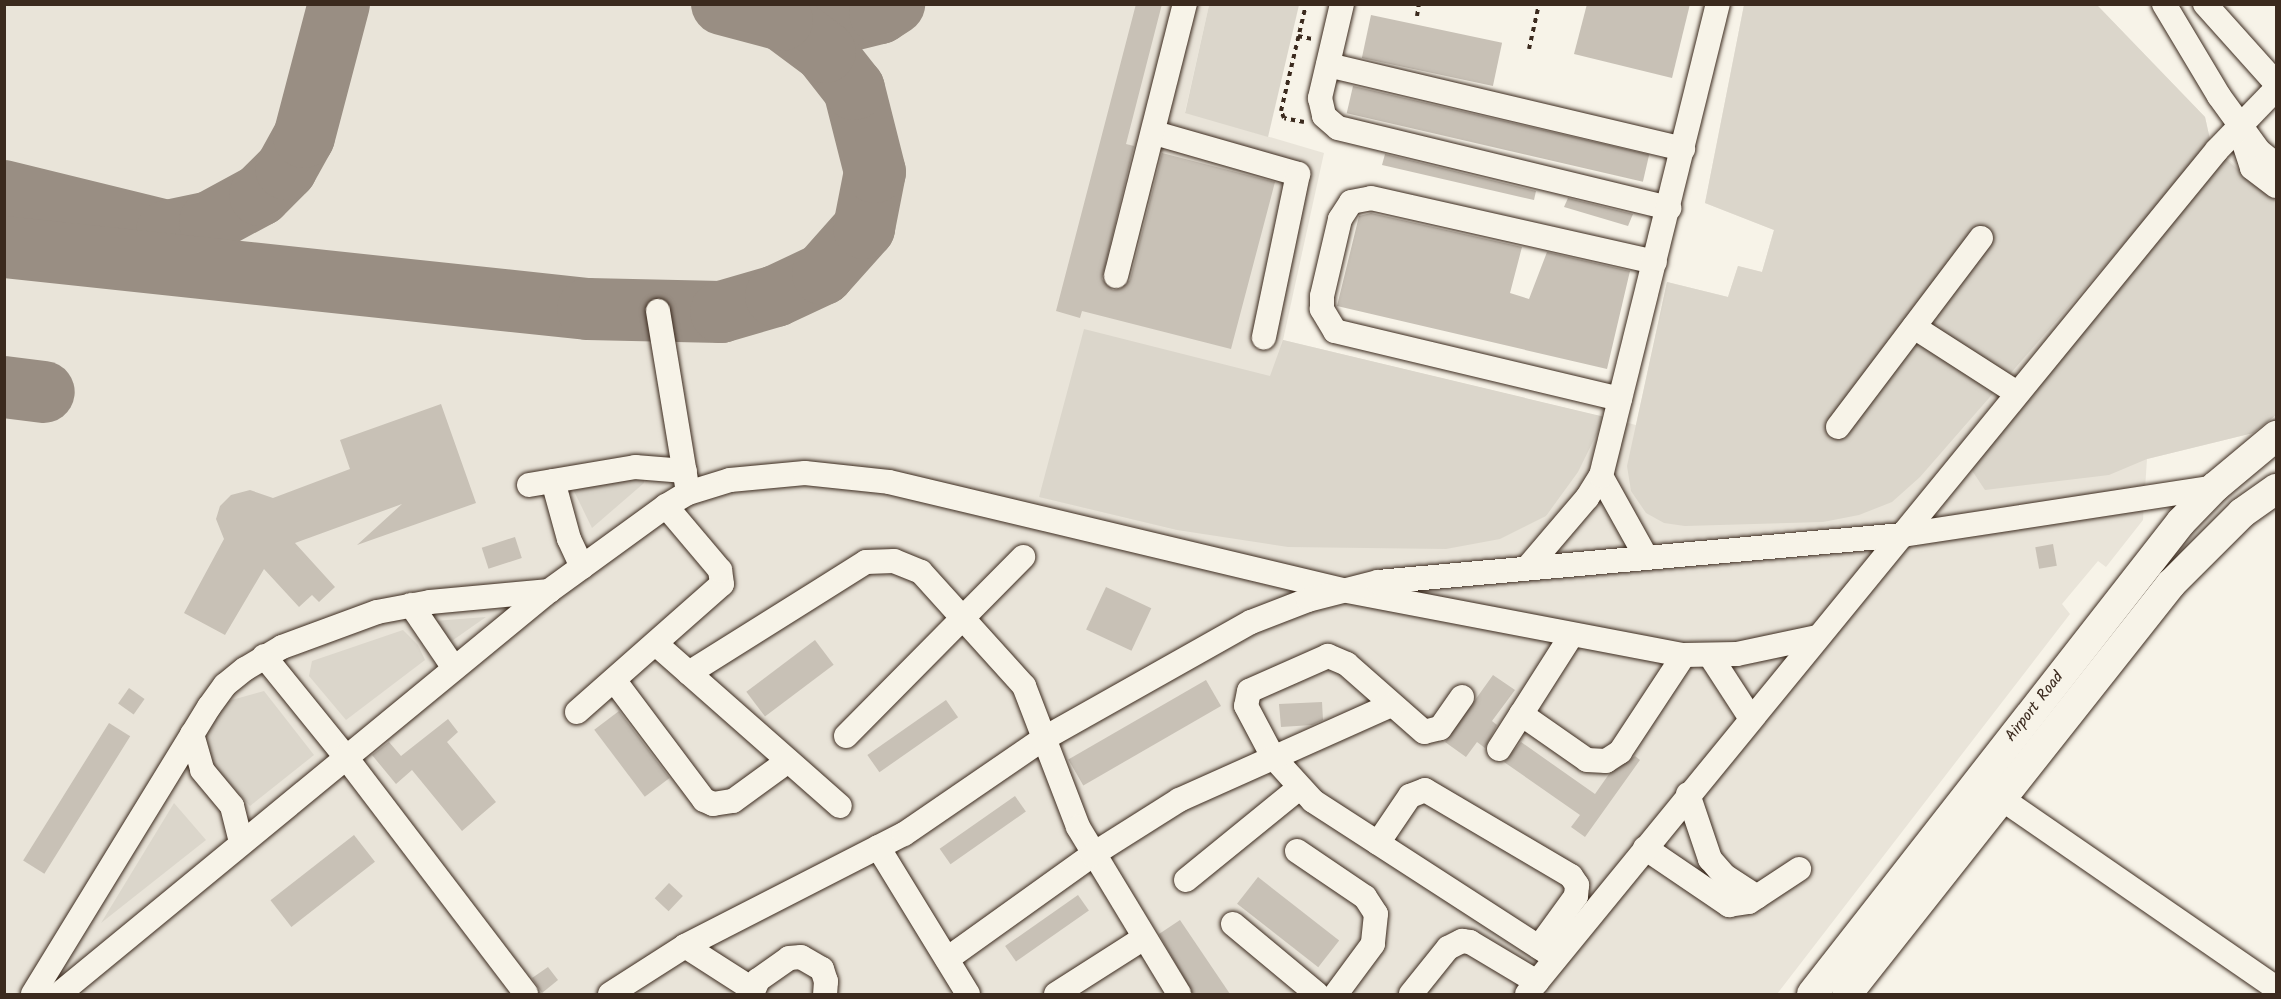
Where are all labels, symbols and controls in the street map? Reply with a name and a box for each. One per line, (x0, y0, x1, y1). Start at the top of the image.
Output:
street label: Airport Road (2002, 668, 2068, 746)

